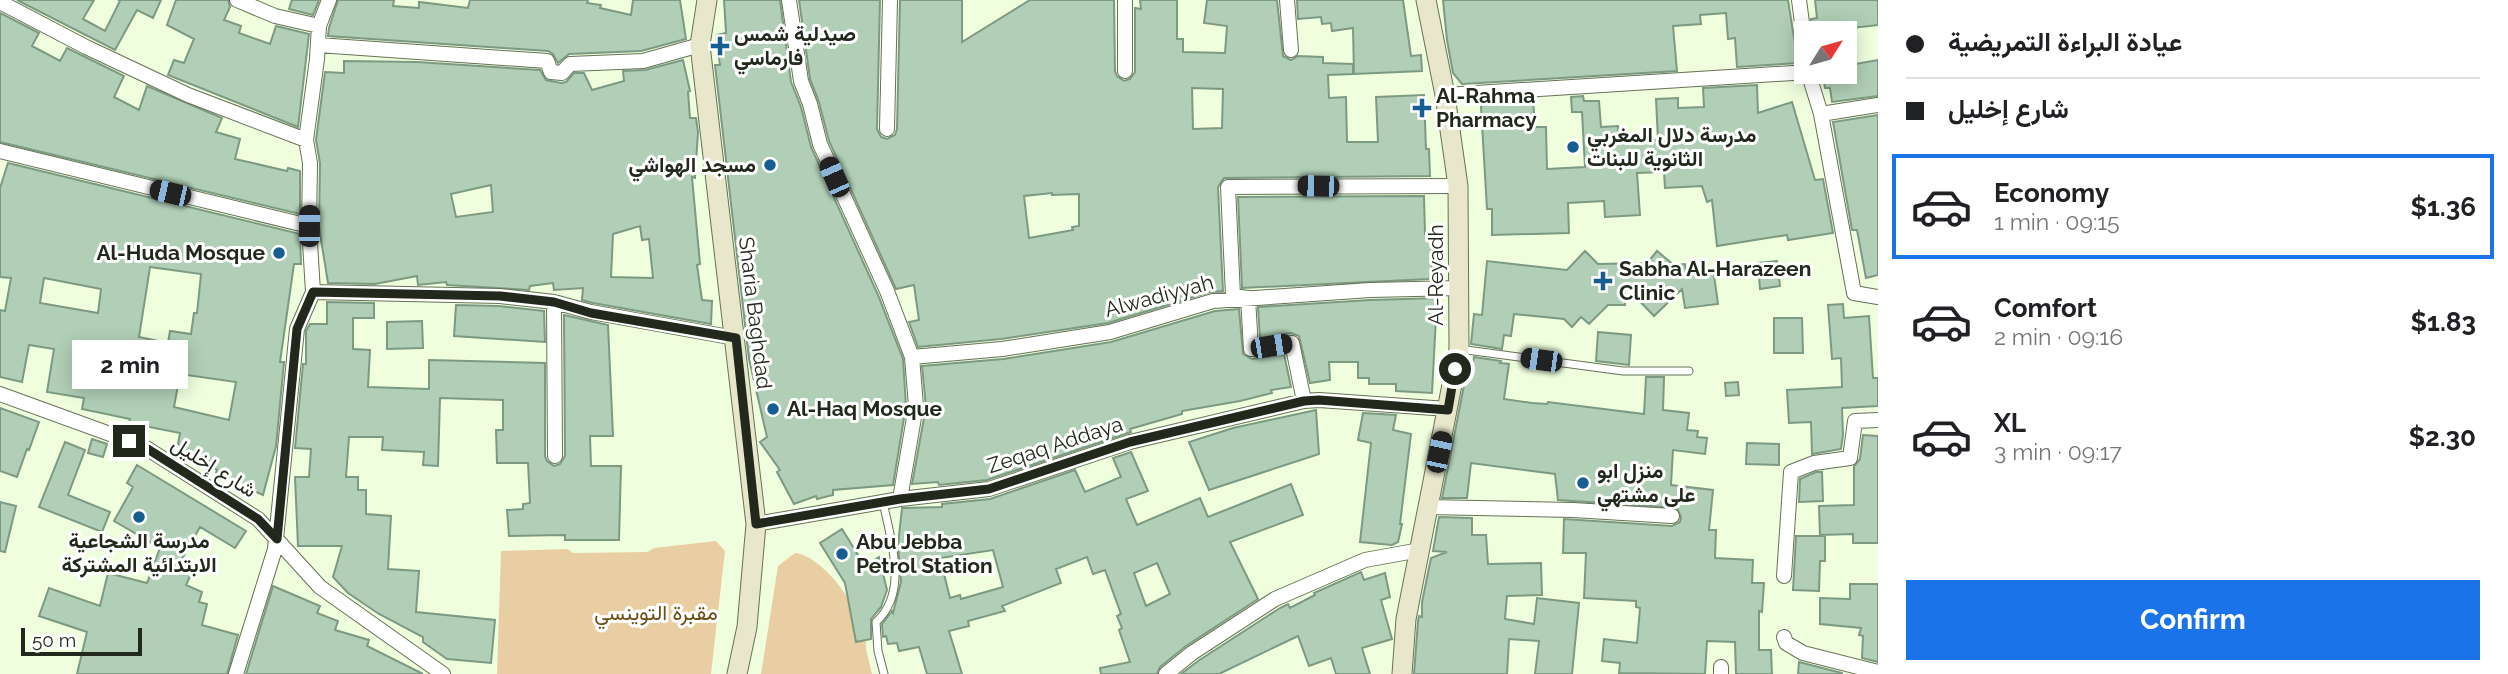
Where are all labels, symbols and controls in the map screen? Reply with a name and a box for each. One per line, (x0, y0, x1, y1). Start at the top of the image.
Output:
place label: صيدلية شمس فارماسي (734, 21, 856, 75)
north arrow (1794, 21, 1857, 84)
map controls (1794, 21, 1857, 84)
text: عيادة البراءة التمريضية (1948, 27, 2182, 57)
marker: صيدلية شمس فارماسي (712, 38, 728, 54)
place label: Al-Rahma Pharmacy (1436, 83, 1537, 132)
text: شارع إخليل (1948, 94, 2069, 124)
marker: Al-Rahma Pharmacy (1414, 100, 1430, 116)
place label: مدرسة دلال المغربي الثانوية للبنات (1587, 122, 1756, 172)
marker: مدرسة دلال المغربي الثانوية للبنات (1565, 139, 1581, 155)
place label: مسجد الهواشي (628, 152, 756, 182)
car (816, 154, 853, 200)
marker: مسجد الهواشي (762, 157, 778, 173)
car (1297, 175, 1340, 197)
icon: car (1910, 175, 1973, 238)
car (148, 178, 193, 208)
text: Economy (1994, 178, 2109, 208)
text: $1.36 (2411, 192, 2476, 222)
car (299, 205, 320, 247)
text: 1 min · 09:15 (1994, 208, 2120, 235)
street label: Al-Reyadh (1423, 224, 1448, 326)
street label: Sharia Baghdad (734, 235, 777, 391)
place label: Al-Huda Mosque (96, 240, 265, 265)
marker: Al-Huda Mosque (271, 245, 287, 261)
place label: Sabha Al-Harazeen Clinic (1619, 256, 1811, 305)
street label: Alwadiyyah (1102, 269, 1216, 322)
marker: Sabha Al-Harazeen Clinic (1593, 271, 1613, 291)
icon: car (1910, 290, 1973, 353)
text: Comfort (1994, 293, 2097, 323)
text: $1.83 (2411, 307, 2476, 337)
text: 2 min · 09:16 (1994, 323, 2123, 350)
car (1249, 332, 1294, 360)
callout: 2 min (71, 340, 187, 388)
car (1519, 347, 1564, 373)
text: 2 min (100, 351, 160, 378)
route start (1439, 353, 1471, 385)
place label: Al-Haq Mosque (787, 396, 943, 421)
marker: Al-Haq Mosque (765, 401, 781, 417)
icon: car (1910, 405, 1973, 468)
text: XL (1994, 408, 2026, 438)
street label: Zeqaq Addaya (984, 411, 1126, 478)
text: $2.30 (2409, 422, 2476, 452)
route end (113, 425, 145, 457)
car (1425, 429, 1454, 475)
street label: شارع إخليل (166, 431, 261, 504)
text: 3 min · 09:17 (1994, 438, 2122, 465)
place label: منزل ابو على مشتهي (1597, 458, 1695, 512)
marker: منزل ابو على مشتهي (1575, 475, 1591, 491)
marker: مدرسة الشجاعية الابتدائية المشتركة (131, 509, 147, 525)
place label: مدرسة الشجاعية الابتدائية المشتركة (61, 528, 217, 578)
place label: Abu Jebba Petrol Station (856, 529, 993, 578)
marker: Abu Jebba Petrol Station (834, 546, 850, 562)
button: Confirm (1906, 580, 2480, 660)
park label: مقبرة التوينسي (594, 600, 718, 630)
scale bar (21, 625, 142, 657)
text: 50 m (32, 629, 76, 651)

